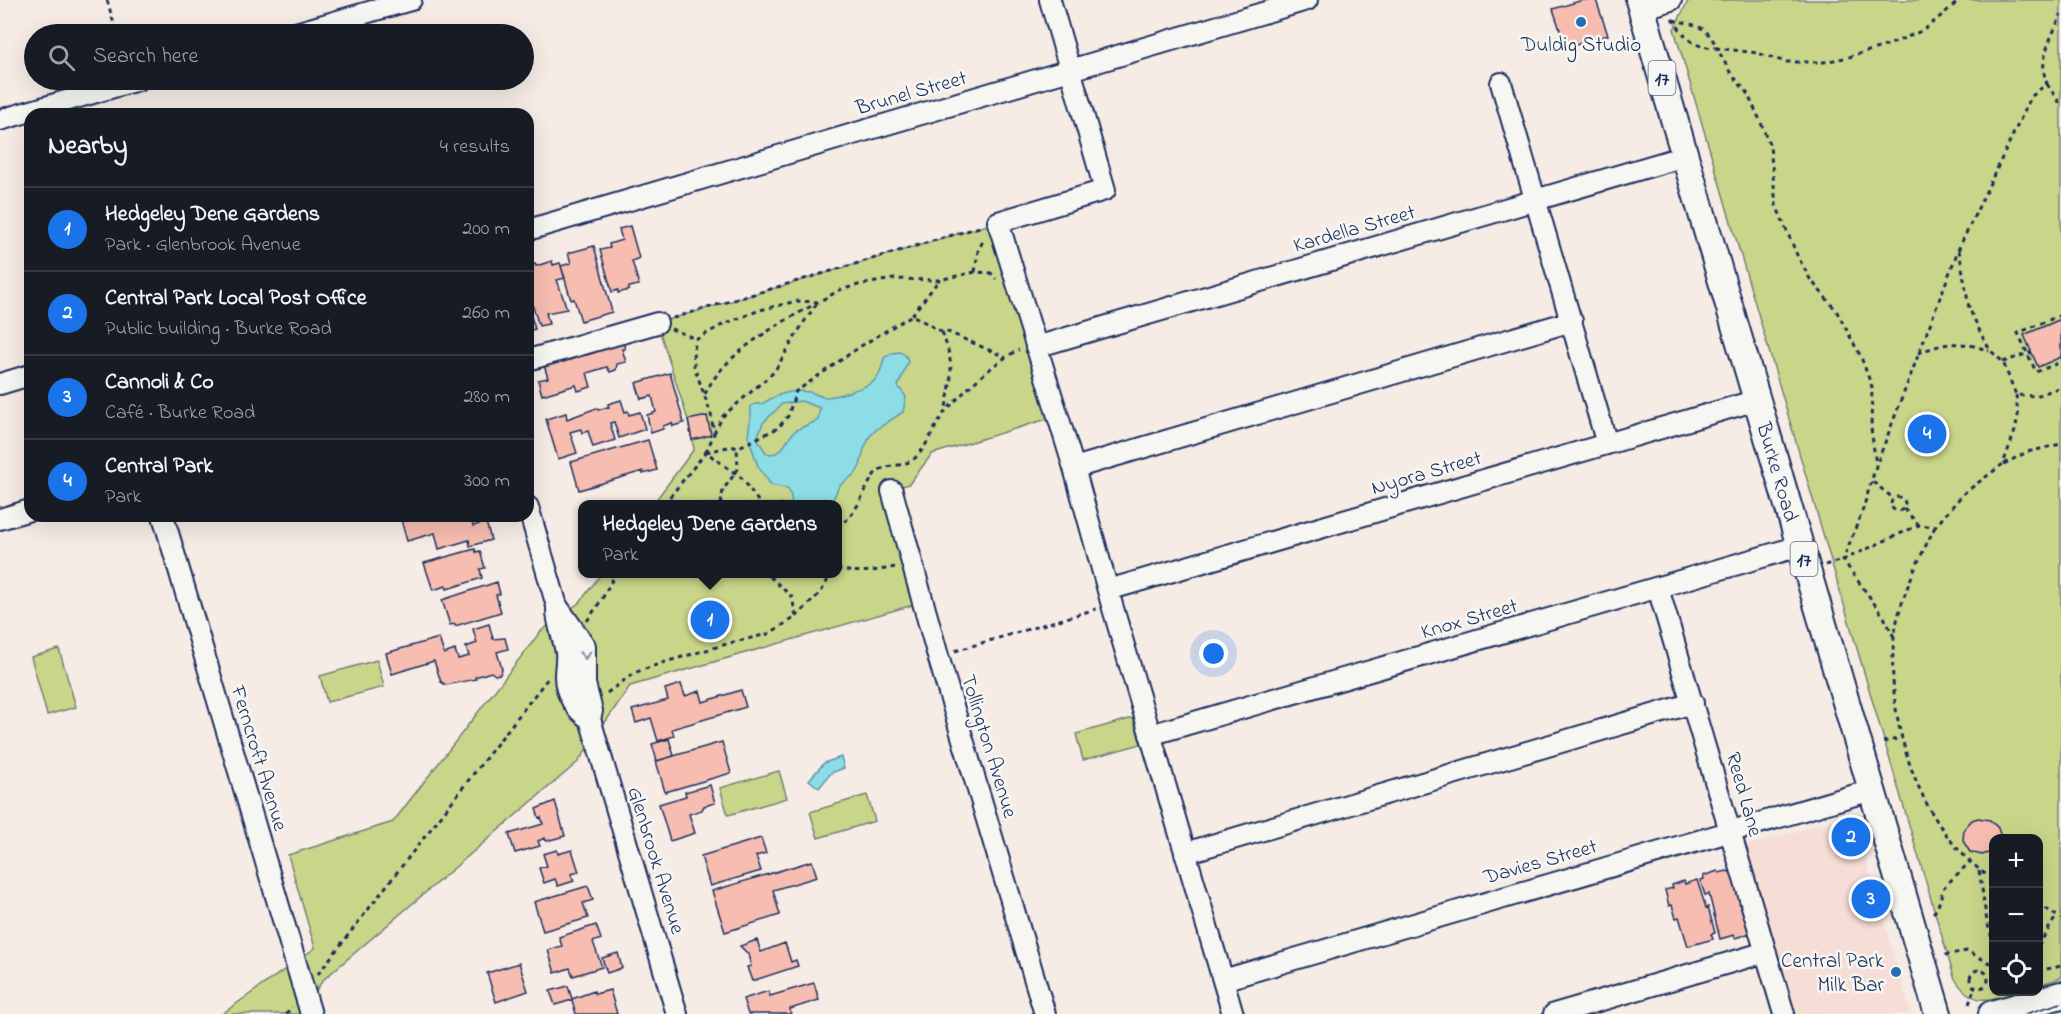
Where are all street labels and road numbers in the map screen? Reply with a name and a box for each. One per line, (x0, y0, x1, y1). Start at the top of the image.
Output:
road number: 17 (1648, 61, 1676, 95)
street label: Brunel Street (852, 64, 971, 124)
street label: Kardella Street (1290, 198, 1419, 262)
street label: Burke Road (1747, 418, 1805, 526)
street label: Nyora Street (1368, 444, 1486, 506)
road number: 17 (1790, 542, 1818, 576)
street label: Knox Street (1418, 592, 1521, 648)
street label: Tollington Avenue (950, 671, 1024, 823)
street label: Ferncroft Avenue (221, 681, 295, 836)
street label: Reed Lane (1717, 749, 1770, 841)
street label: Glenbrook Avenue (618, 783, 692, 938)
street label: Davies Street (1479, 832, 1601, 894)

